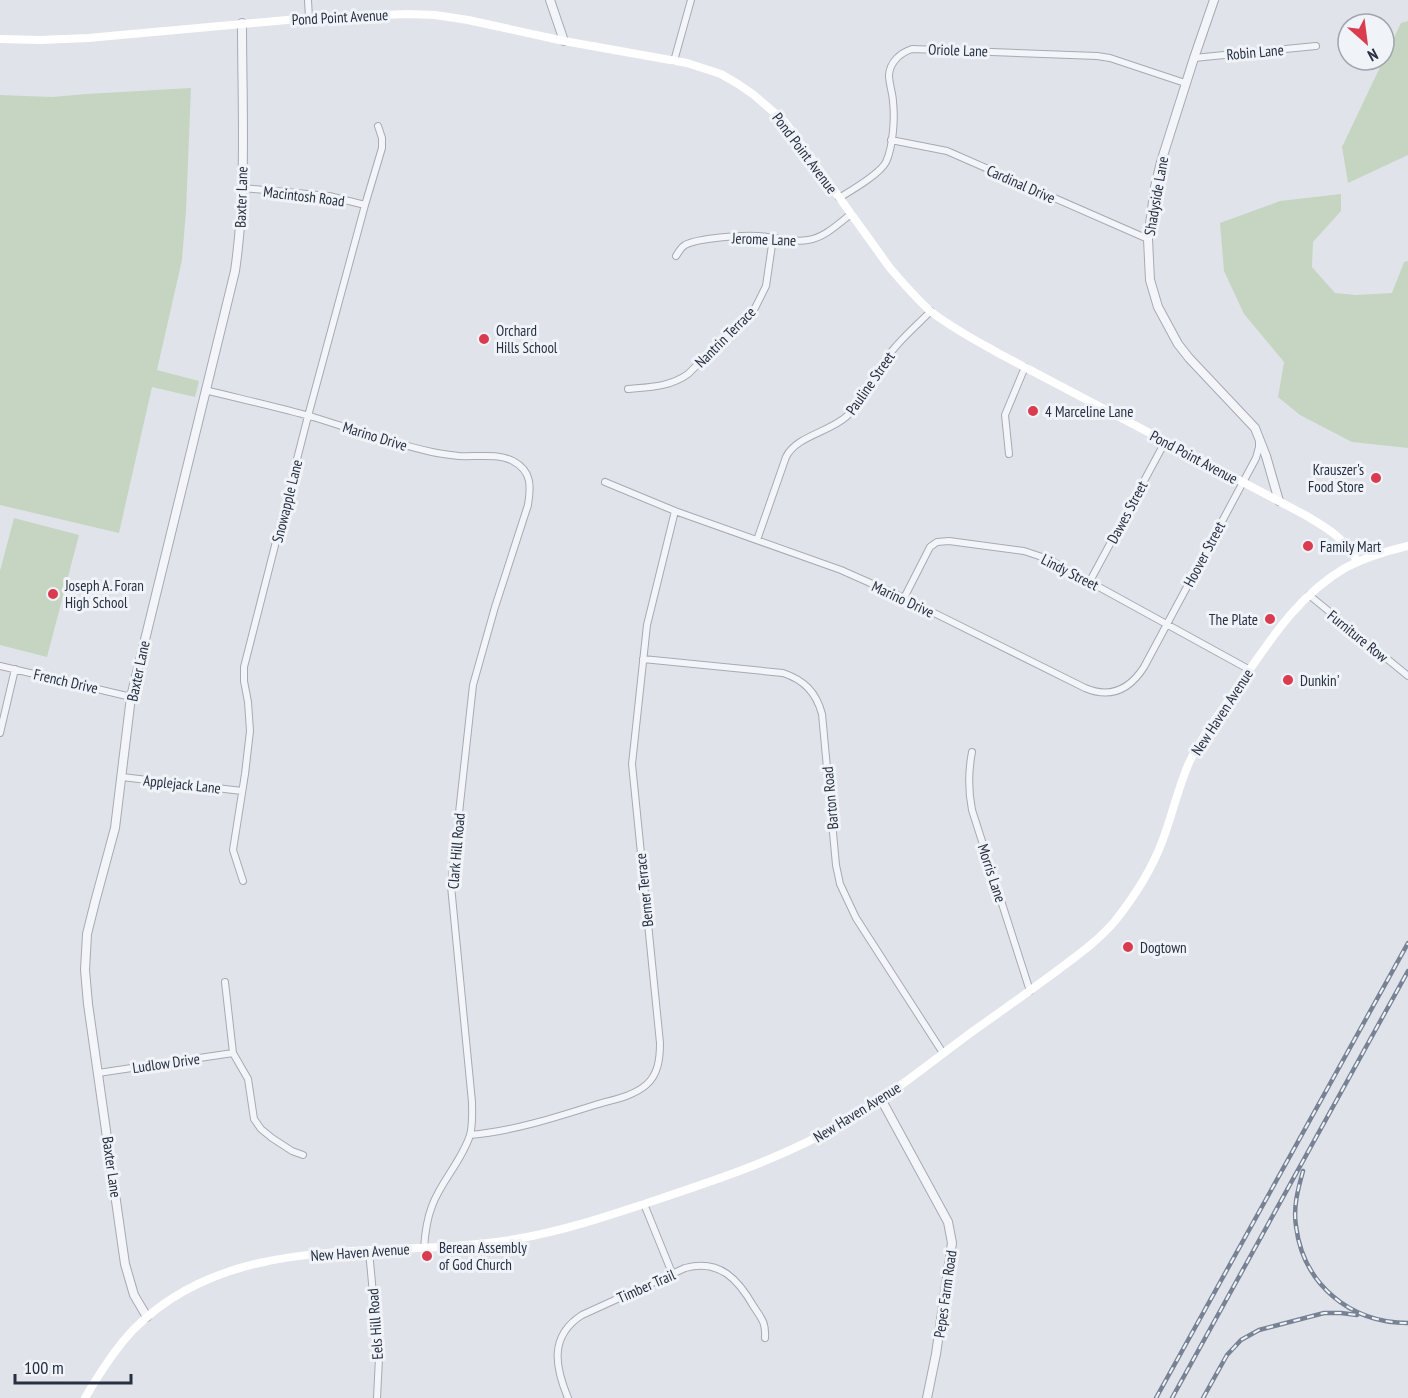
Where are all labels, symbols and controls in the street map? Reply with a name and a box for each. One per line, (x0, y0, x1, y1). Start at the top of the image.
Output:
street label: Pond Point Avenue (291, 5, 389, 29)
north arrow (1336, 12, 1396, 72)
street label: Oriole Lane (928, 39, 988, 61)
street label: Robin Lane (1226, 40, 1284, 64)
text: N (1365, 44, 1382, 66)
street label: Pond Point Avenue (768, 109, 842, 197)
street label: Shadyside Lane (1140, 155, 1172, 237)
street label: Cardinal Drive (984, 160, 1058, 208)
street label: Baxter Lane (230, 166, 252, 228)
street label: Macintosh Road (262, 182, 346, 210)
street label: Jerome Lane (731, 228, 796, 250)
street label: Nantrin Terrace (691, 303, 759, 371)
place label: Orchard Hills School (496, 321, 558, 357)
marker: Orchard Hills School (477, 332, 491, 346)
street label: Pauline Street (841, 348, 899, 418)
place label: 4 Marceline Lane (1045, 402, 1133, 421)
marker: 4 Marceline Lane (1026, 404, 1040, 418)
street label: Marino Drive (340, 417, 410, 455)
street label: Pond Point Avenue (1147, 426, 1241, 488)
street label: Snowapple Lane (268, 458, 306, 544)
place label: Krauszer's Food Store (1308, 460, 1364, 496)
marker: Krauszer's Food Store (1369, 471, 1383, 485)
street label: Dawes Street (1103, 477, 1151, 547)
street label: Hoover Street (1179, 518, 1229, 590)
place label: Family Mart (1320, 537, 1381, 556)
marker: Family Mart (1301, 539, 1315, 553)
street label: Lindy Street (1038, 549, 1102, 595)
place label: Joseph A. Foran High School (64, 576, 144, 612)
street label: Marino Drive (869, 576, 937, 622)
marker: Joseph A. Foran High School (46, 587, 60, 601)
street label: Furniture Row (1324, 606, 1392, 666)
place label: The Plate (1209, 610, 1258, 629)
marker: The Plate (1263, 612, 1277, 626)
street label: Baxter Lane (122, 639, 154, 703)
street label: French Drive (32, 664, 100, 698)
street label: New Haven Avenue (1187, 665, 1257, 759)
place label: Dunkin' (1300, 671, 1340, 690)
marker: Dunkin' (1281, 673, 1295, 687)
street label: Barton Road (818, 766, 842, 830)
street label: Applejack Lane (142, 770, 222, 798)
street label: Clark Hill Road (443, 812, 469, 890)
street label: Morris Lane (974, 841, 1010, 905)
street label: Berner Terrace (631, 852, 657, 928)
place label: Dogtown (1140, 938, 1187, 957)
marker: Dogtown (1121, 940, 1135, 954)
street label: Ludlow Drive (131, 1049, 201, 1077)
street label: New Haven Avenue (810, 1078, 904, 1146)
street label: Baxter Lane (98, 1135, 126, 1199)
place label: Berean Assembly of God Church (439, 1238, 527, 1274)
street label: New Haven Avenue (310, 1239, 410, 1265)
marker: Berean Assembly of God Church (420, 1249, 434, 1263)
street label: Pepes Farm Road (929, 1249, 961, 1339)
street label: Timber Trail (614, 1265, 678, 1307)
street label: Eels Hill Road (363, 1288, 387, 1360)
scale bar (15, 1347, 130, 1385)
text: 100 m (24, 1356, 64, 1379)

